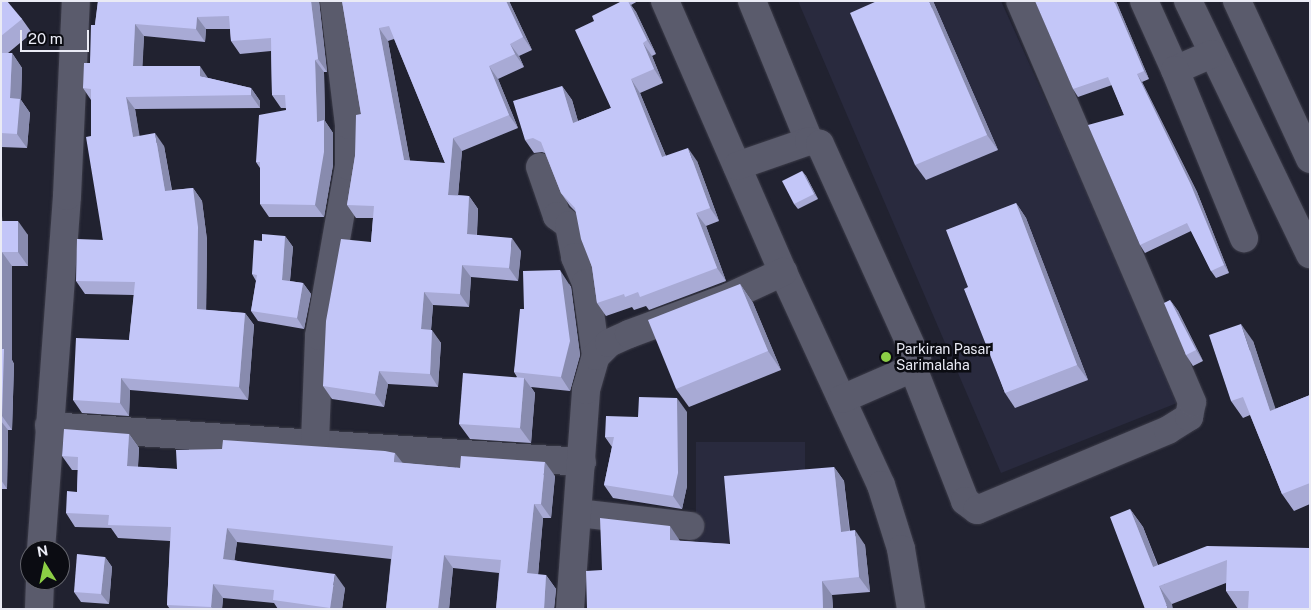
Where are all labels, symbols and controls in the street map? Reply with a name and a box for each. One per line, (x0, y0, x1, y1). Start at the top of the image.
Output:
scale bar (22, 20, 91, 52)
text: 20 m (28, 30, 63, 47)
place label: Parkiran Pasar Sarimalaha (896, 341, 991, 374)
marker: Parkiran Pasar Sarimalaha (880, 351, 892, 363)
north arrow (20, 540, 70, 590)
text: N (36, 542, 49, 560)

